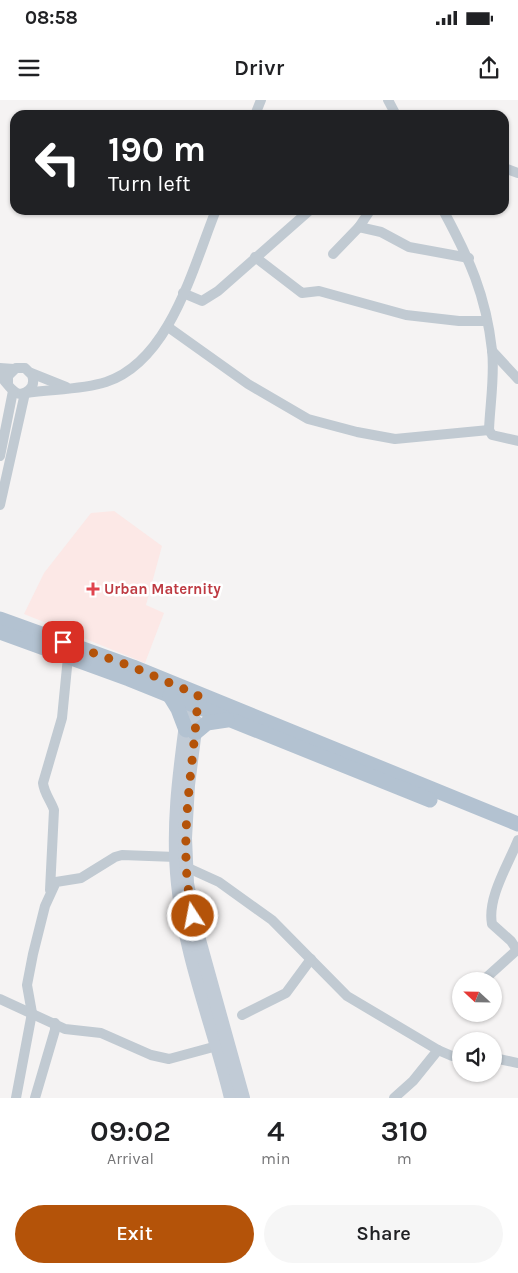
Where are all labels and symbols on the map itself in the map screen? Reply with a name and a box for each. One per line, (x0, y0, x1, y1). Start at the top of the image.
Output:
place label: Urban Maternity (104, 580, 221, 598)
marker: Urban Maternity (86, 582, 100, 596)
pin (42, 621, 84, 663)
position arrow (166, 889, 218, 941)
north arrow (452, 972, 502, 1022)

